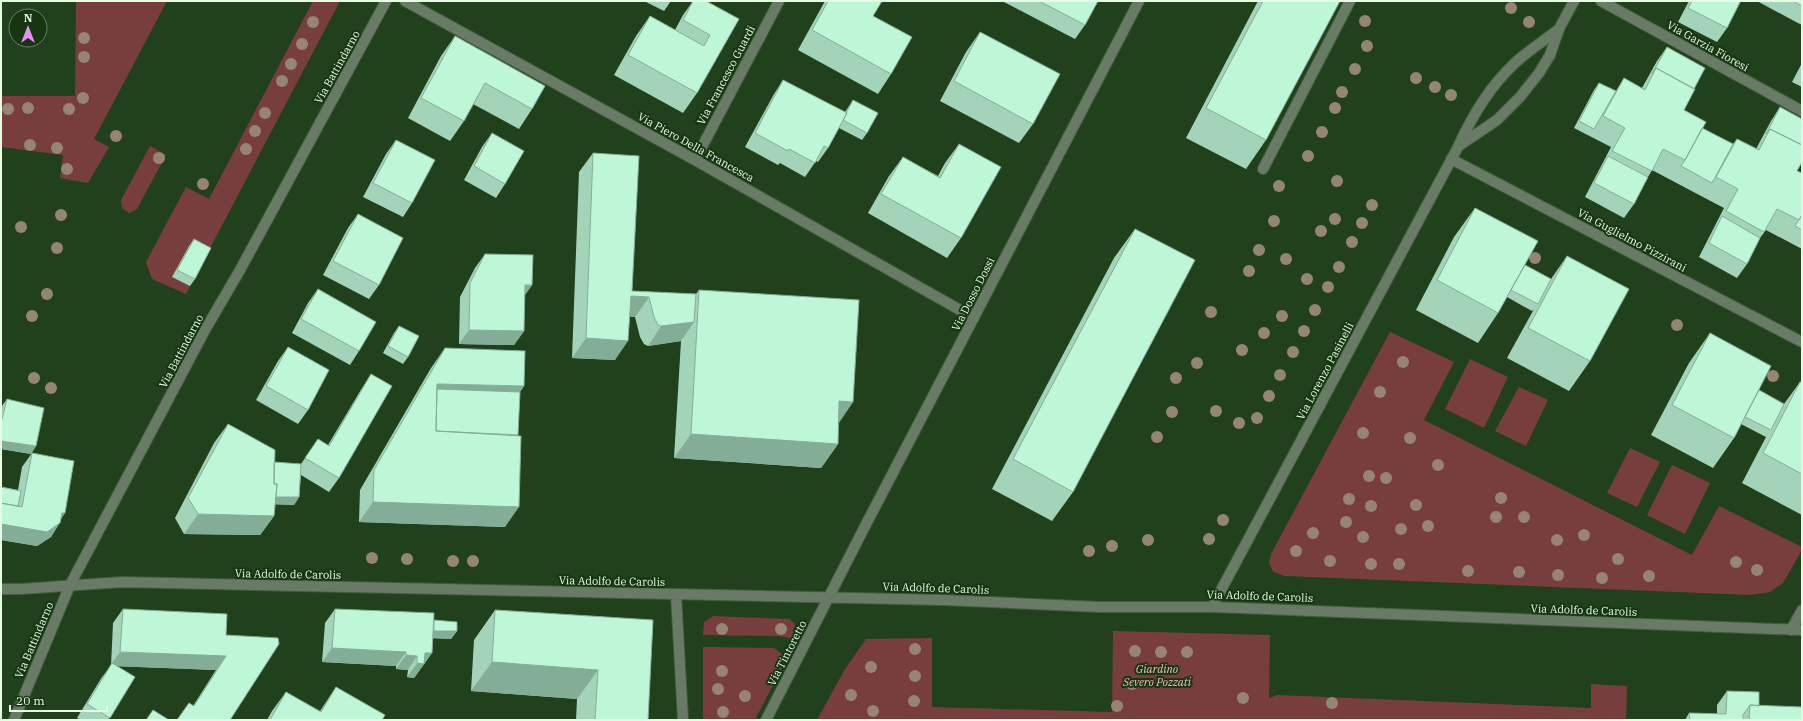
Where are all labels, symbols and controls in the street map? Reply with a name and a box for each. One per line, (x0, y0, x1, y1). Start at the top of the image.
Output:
north arrow (8, 8, 48, 48)
text: N (24, 11, 33, 25)
street label: Via Garzia Fioresi (1665, 18, 1752, 75)
street label: Via Francesco Guardi (694, 22, 758, 127)
street label: Via Battindarno (311, 28, 363, 106)
street label: Via Piero Della Francesca (635, 109, 757, 185)
street label: Via Guglielmo Pizzirani (1575, 205, 1689, 275)
street label: Via Dosso Dossi (948, 254, 998, 333)
street label: Via Battindarno (156, 312, 206, 390)
street label: Via Lorenzo Pasinelli (1293, 319, 1357, 422)
street label: Via Adolfo de Carolis (235, 566, 341, 582)
street label: Via Adolfo de Carolis (559, 573, 665, 589)
street label: Via Adolfo de Carolis (882, 579, 990, 597)
street label: Via Adolfo de Carolis (1206, 587, 1314, 605)
street label: Via Battindarno (12, 600, 56, 680)
street label: Via Adolfo de Carolis (1530, 601, 1638, 619)
street label: Via Tintoretto (765, 618, 809, 688)
park label: Giardino Severo Pozzati (1122, 662, 1192, 689)
scale bar (10, 687, 107, 713)
text: 20 m (16, 693, 45, 708)

